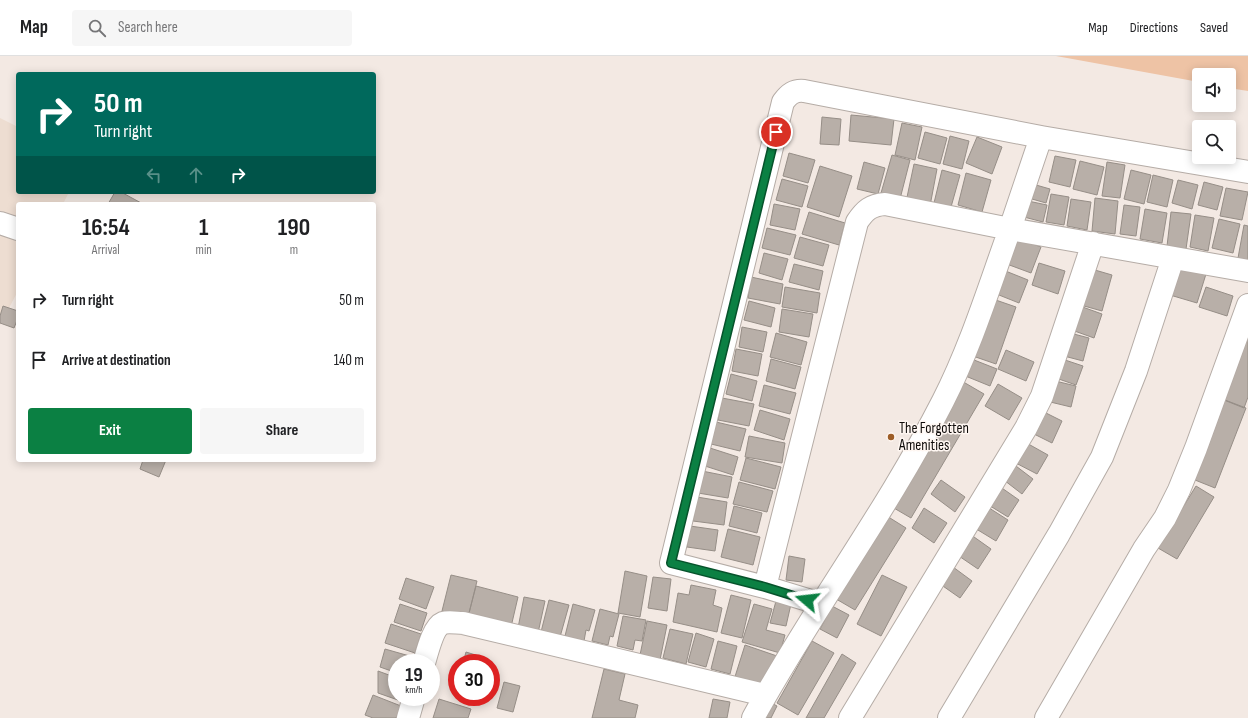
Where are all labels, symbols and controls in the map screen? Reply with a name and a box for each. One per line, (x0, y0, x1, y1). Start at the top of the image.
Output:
search box (72, 10, 352, 46)
text: Map (20, 16, 48, 39)
icon: search (86, 17, 108, 39)
text: Search here (118, 18, 178, 37)
text: Map (1088, 19, 1108, 36)
text: Directions (1130, 19, 1178, 36)
text: Saved (1200, 19, 1228, 36)
map controls (1192, 68, 1236, 164)
button: sound (1192, 68, 1236, 112)
text: 50 m (94, 87, 143, 120)
icon: right (28, 88, 80, 140)
pin (759, 115, 793, 149)
button: search (1192, 120, 1236, 164)
text: Turn right (94, 121, 152, 142)
icon: arrive (765, 121, 787, 143)
icon: left (143, 164, 165, 186)
icon: ahead (185, 164, 207, 186)
icon: right (227, 164, 249, 186)
text: 16:54 (82, 213, 130, 242)
text: 1 (199, 213, 208, 242)
text: 190 (278, 213, 310, 242)
text: Arrival (92, 242, 120, 258)
text: min (196, 242, 212, 258)
text: m (290, 242, 298, 258)
icon: right (28, 289, 50, 311)
text: Turn right (62, 291, 114, 310)
text: 50 m (339, 291, 364, 310)
icon: arrive (28, 349, 50, 371)
text: Arrive at destination (62, 351, 171, 370)
text: 140 m (334, 351, 364, 370)
button: Exit (28, 408, 192, 454)
button: Share (200, 408, 364, 454)
place label: The Forgotten Amenities (898, 419, 969, 455)
marker: The Forgotten Amenities (886, 432, 896, 442)
position arrow (786, 579, 828, 621)
speed limit sign: 30 (448, 654, 500, 706)
text: 19 (405, 663, 423, 687)
text: km/h (405, 684, 423, 696)

